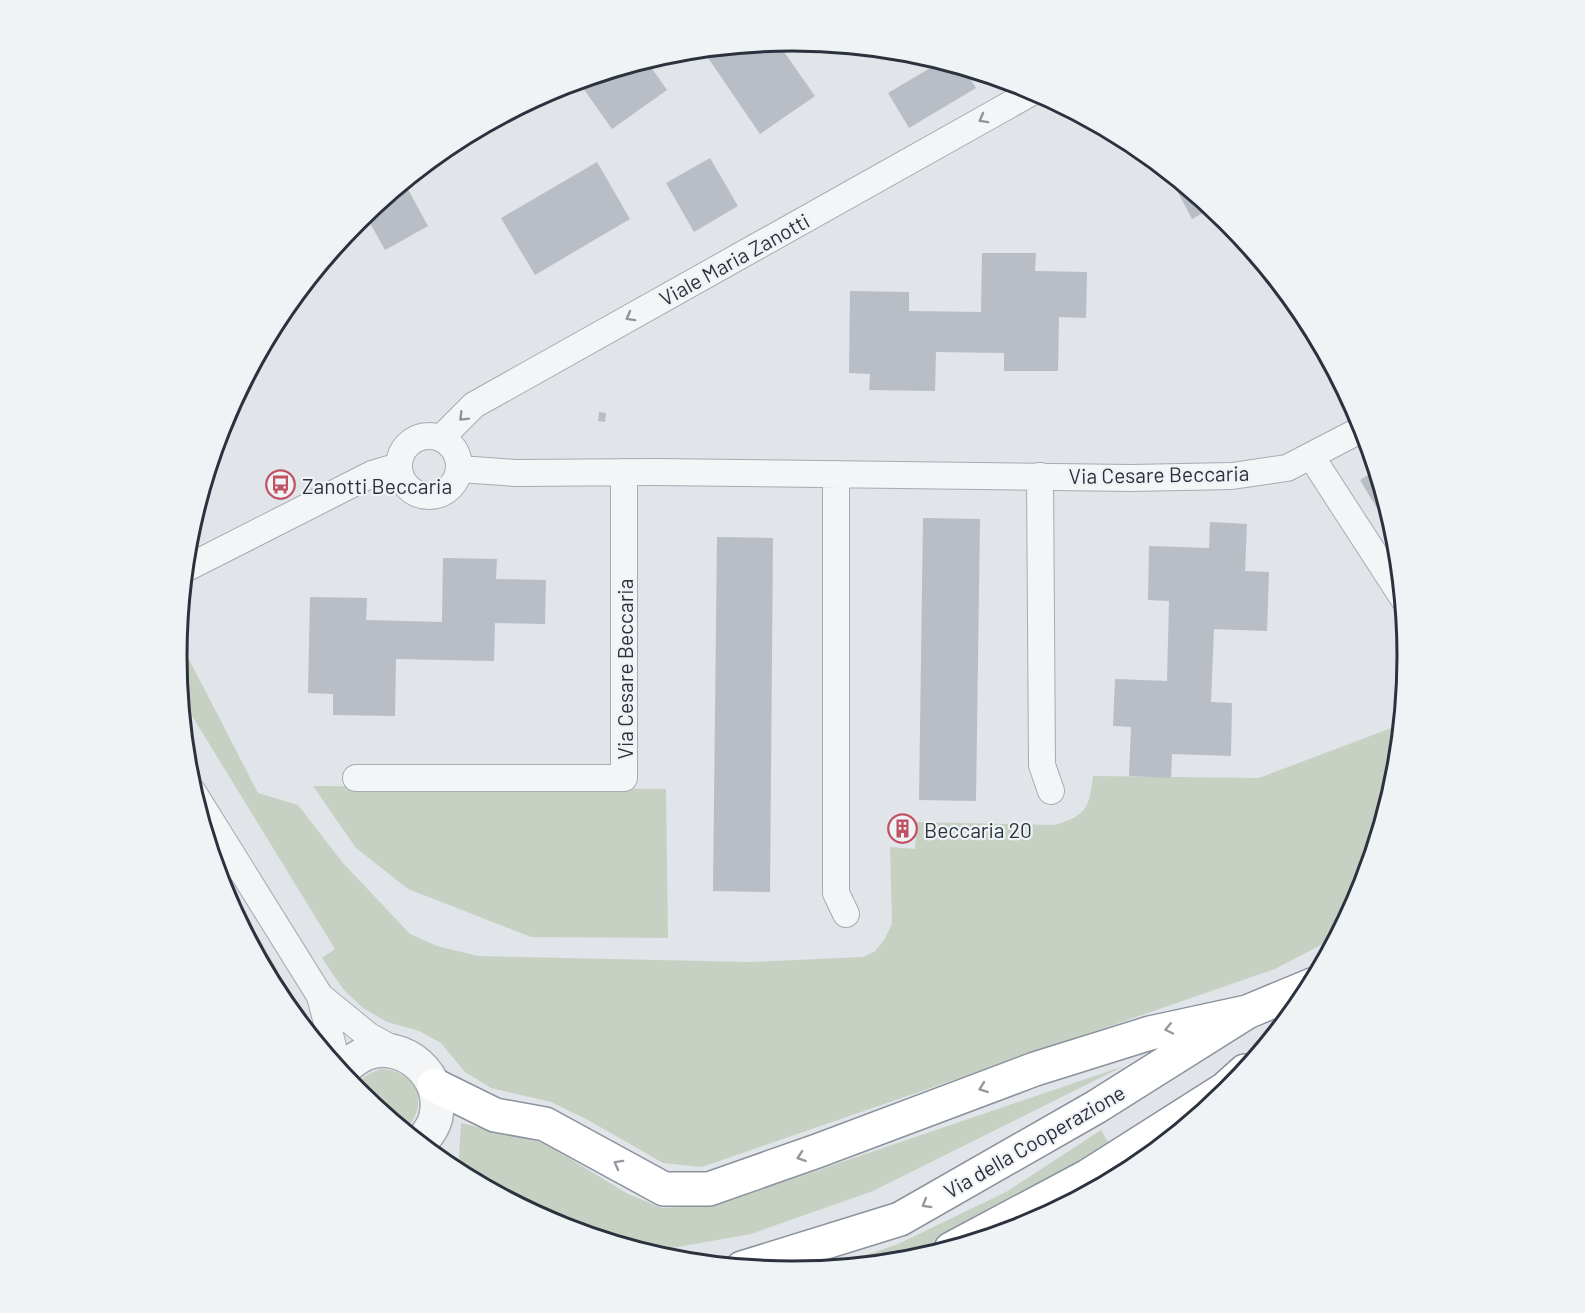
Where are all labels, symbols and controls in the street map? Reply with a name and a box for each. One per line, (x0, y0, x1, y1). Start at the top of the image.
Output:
one-way arrow (979, 112, 989, 123)
street label: Viale Maria Zanotti (655, 207, 813, 311)
one-way arrow (626, 310, 636, 322)
one-way arrow (459, 409, 470, 420)
street label: Via Cesare Beccaria (1068, 460, 1250, 488)
bus stop icon: Zanotti Beccaria (265, 469, 297, 501)
place label: Zanotti Beccaria (302, 473, 452, 498)
street label: Via Cesare Beccaria (612, 579, 637, 759)
building icon: Beccaria 20 (887, 813, 919, 845)
place label: Beccaria 20 (924, 817, 1032, 842)
one-way arrow (1164, 1021, 1174, 1034)
street label: Via della Cooperazione (939, 1079, 1129, 1203)
one-way arrow (978, 1080, 989, 1093)
one-way arrow (796, 1150, 807, 1163)
one-way arrow (614, 1160, 624, 1171)
one-way arrow (922, 1197, 932, 1208)

